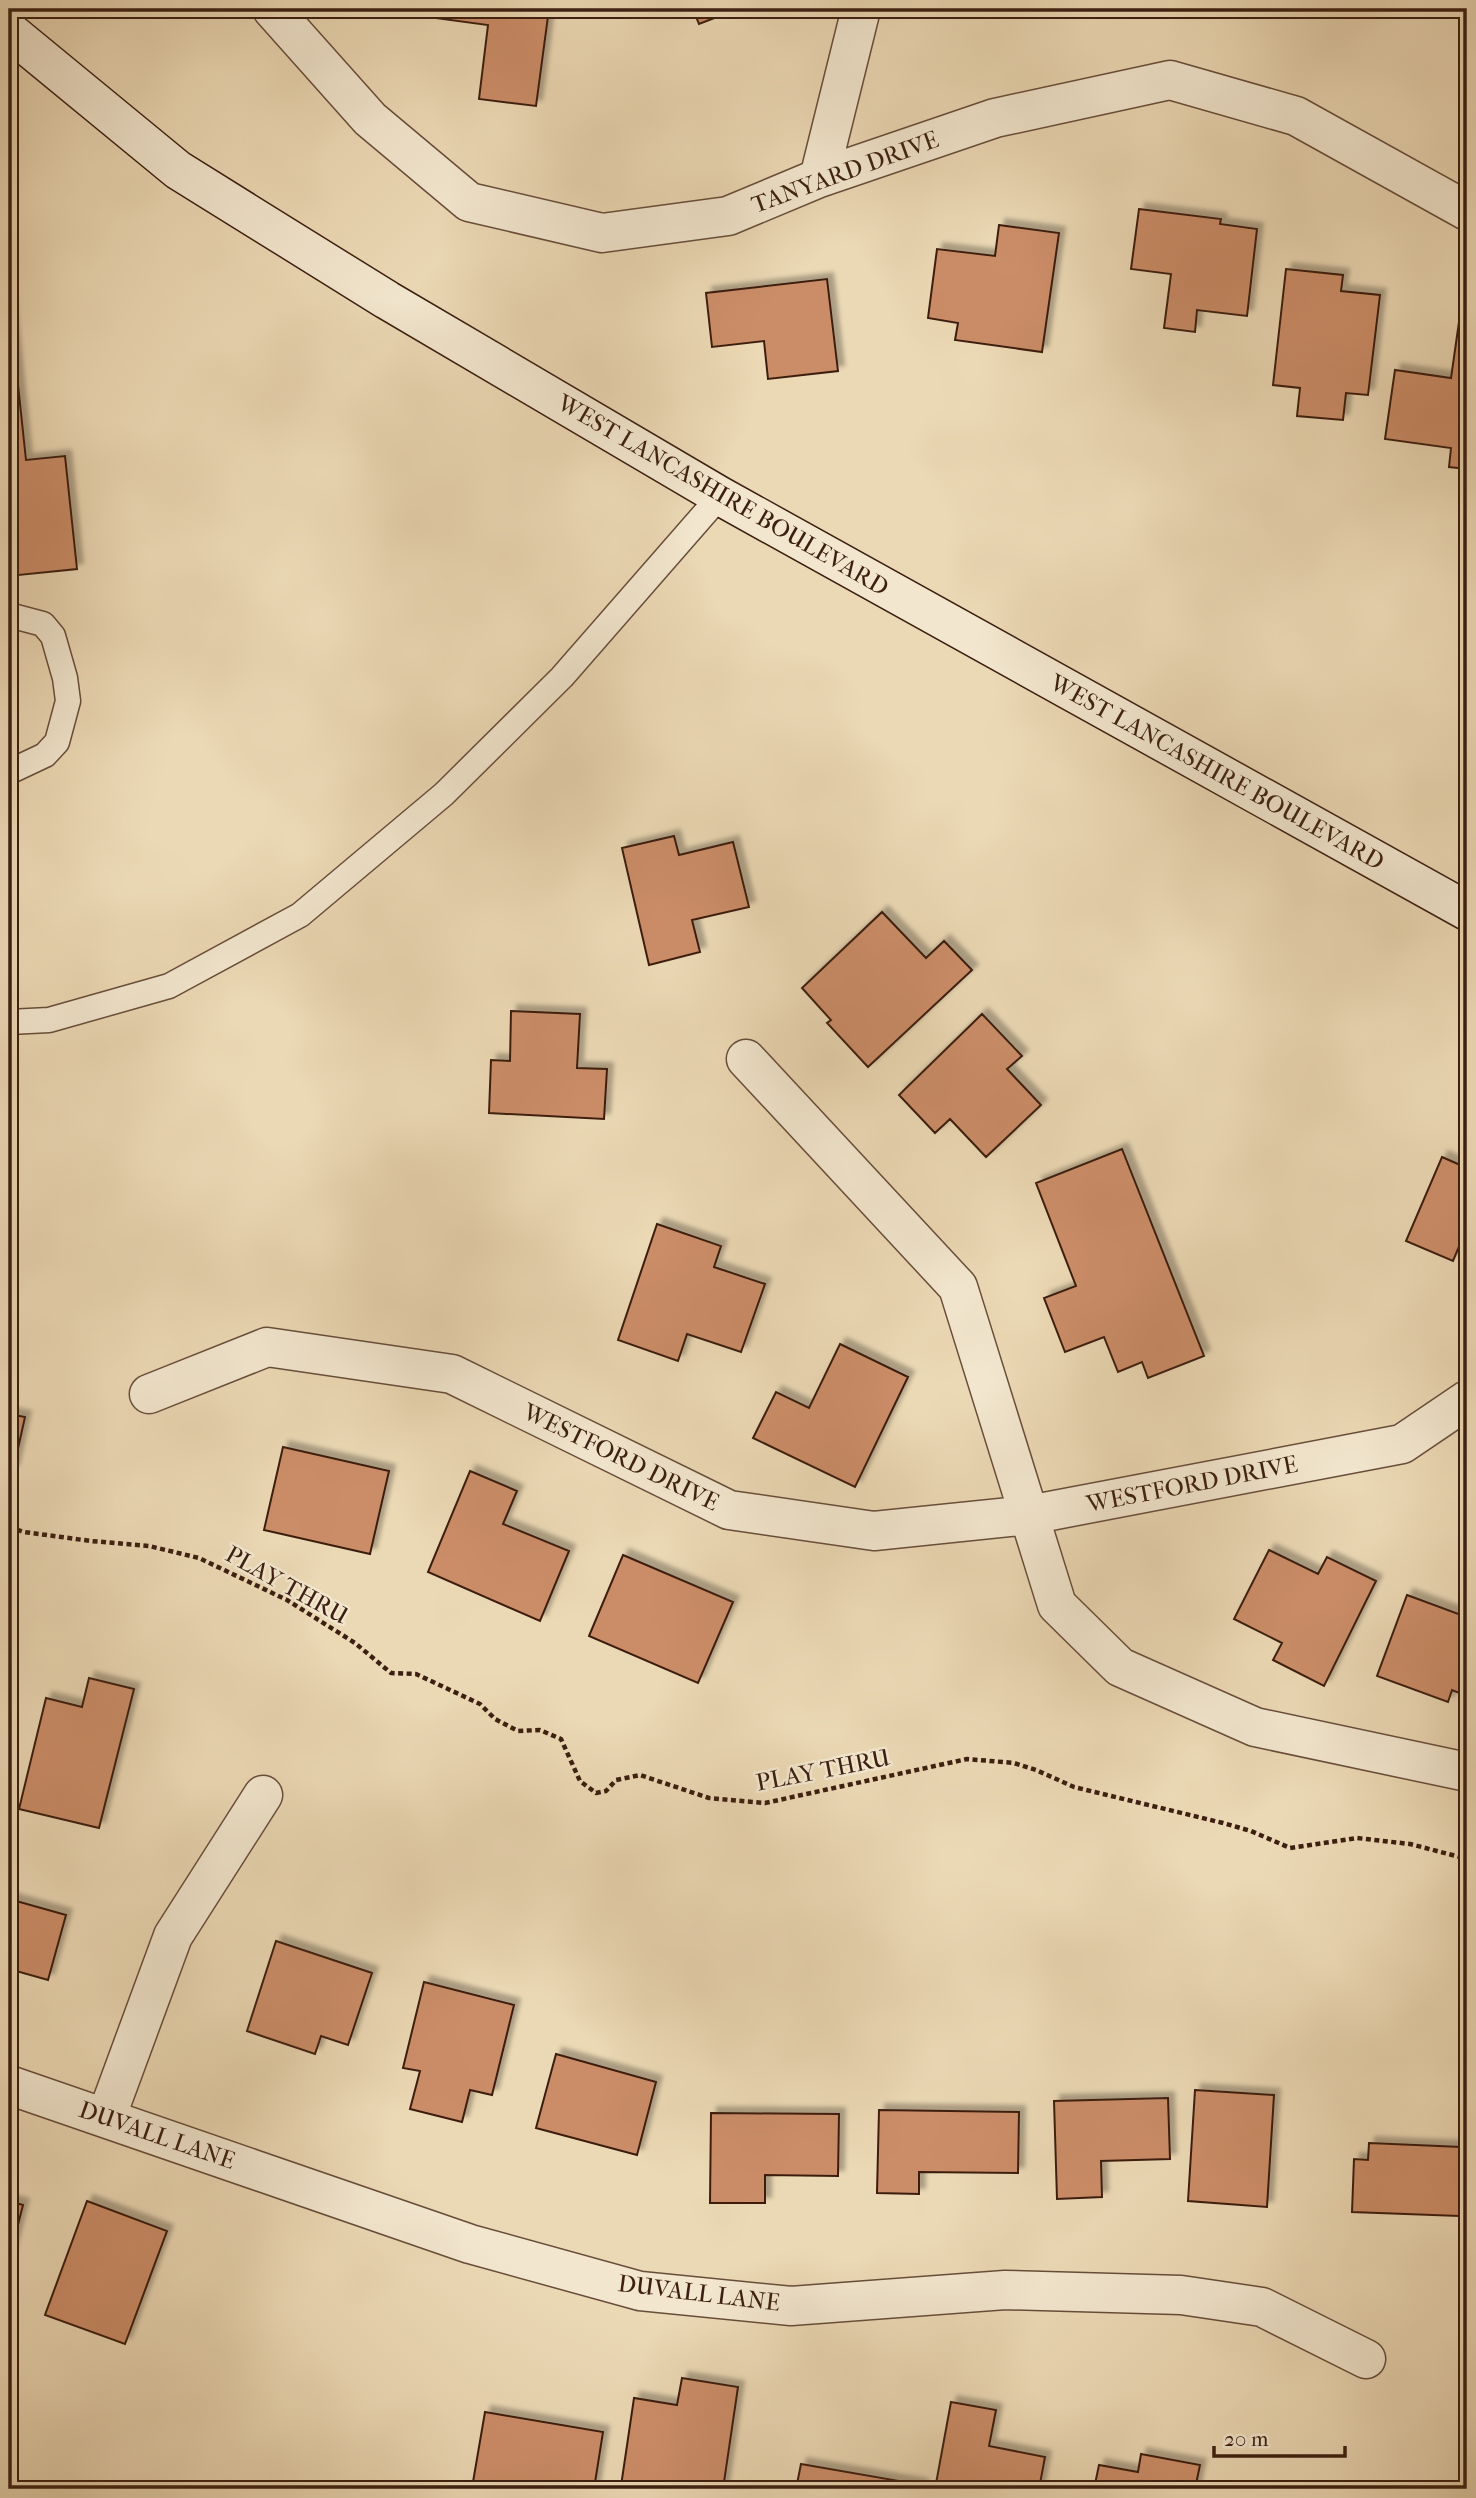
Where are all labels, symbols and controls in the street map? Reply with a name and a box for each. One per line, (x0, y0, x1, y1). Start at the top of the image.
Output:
street label: TANYARD DRIVE (748, 125, 942, 219)
street label: WEST LANCASHIRE BOULEVARD (552, 388, 893, 602)
street label: WEST LANCASHIRE BOULEVARD (1044, 668, 1389, 876)
street label: WESTFORD DRIVE (518, 1397, 724, 1517)
street label: WESTFORD DRIVE (1083, 1450, 1300, 1518)
street label: PLAY THRU (221, 1540, 354, 1630)
street label: PLAY THRU (754, 1743, 893, 1797)
street label: DUVALL LANE (75, 2095, 239, 2175)
street label: DUVALL LANE (616, 2269, 782, 2317)
scale bar (1214, 2414, 1345, 2458)
text: 20 m (1224, 2427, 1269, 2451)

